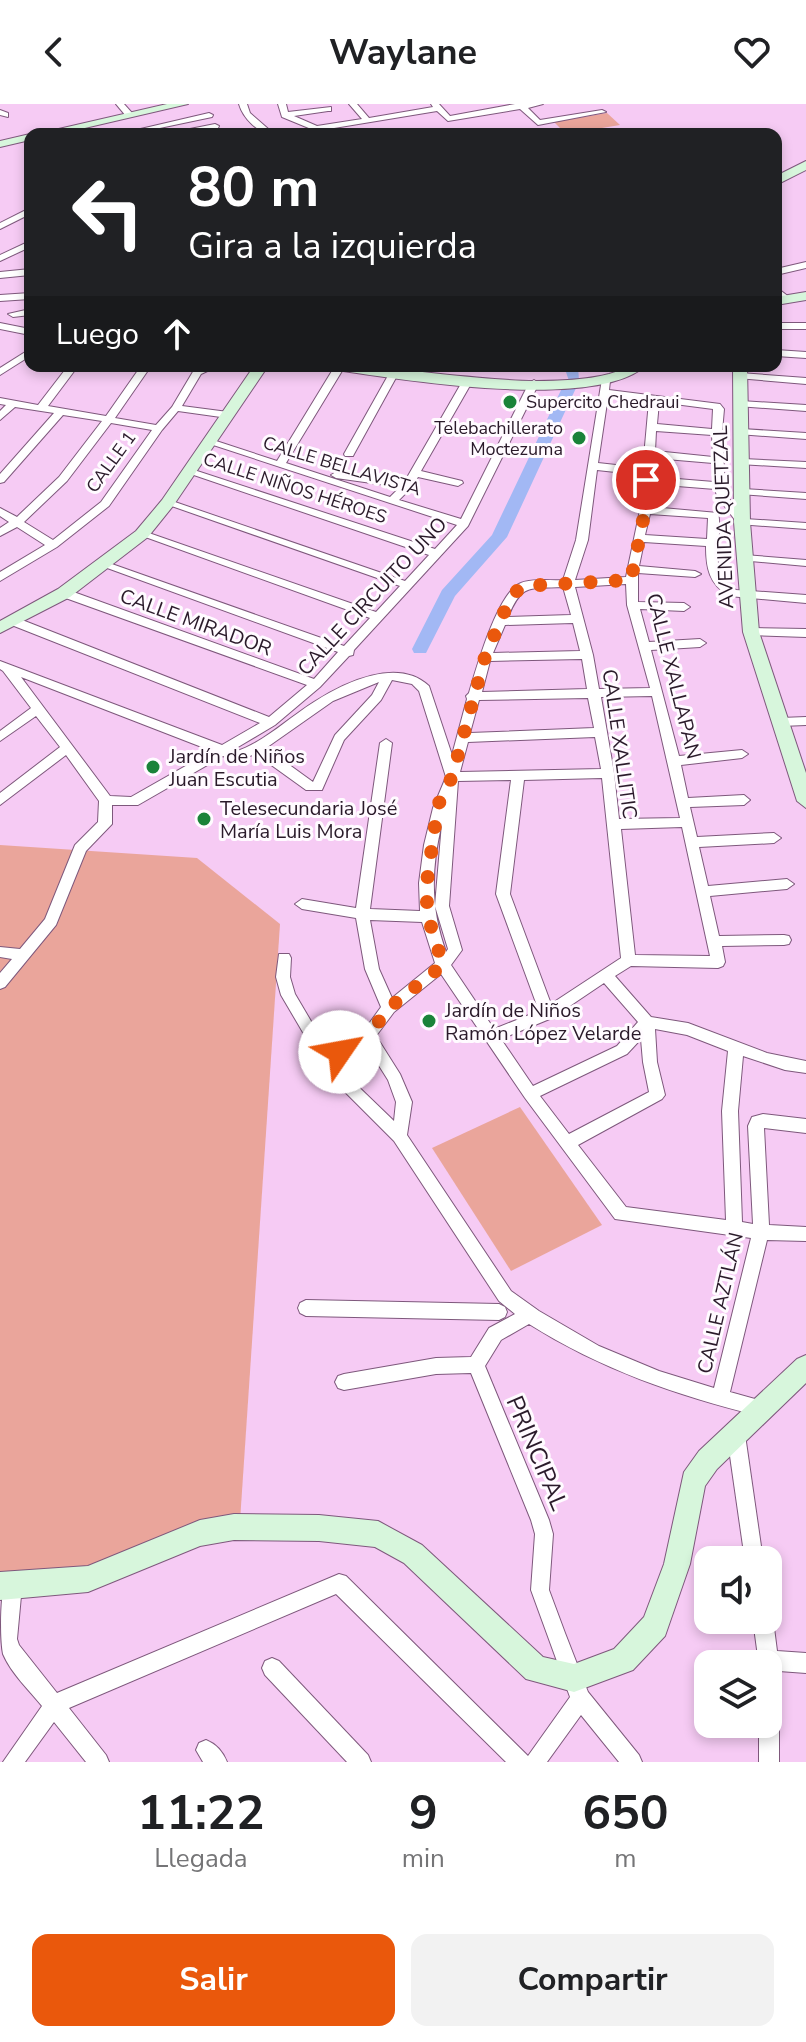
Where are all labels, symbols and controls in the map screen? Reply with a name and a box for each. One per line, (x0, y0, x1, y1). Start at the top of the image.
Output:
text: Waylane (329, 28, 477, 77)
icon: back (32, 30, 76, 74)
icon: heart (730, 30, 774, 74)
text: 80 m (188, 149, 319, 226)
icon: left (56, 160, 160, 264)
text: Gira a la izquierda (188, 222, 477, 271)
icon: ahead (155, 312, 199, 356)
text: Luego (56, 314, 139, 355)
place label: Supercito Chedraui (526, 390, 680, 414)
marker: Supercito Chedraui (501, 393, 519, 411)
place label: Telebachillerato Moctezuma (434, 416, 563, 461)
street label: AVENIDA QUETZAL (707, 425, 740, 609)
street label: CALLE 1 (81, 426, 141, 498)
marker: Telebachillerato Moctezuma (570, 429, 588, 447)
street label: CALLE BELLAVISTA (260, 431, 424, 501)
pin (612, 446, 680, 514)
street label: CALLE NIÑOS HÉROES (200, 447, 390, 529)
icon: arrive (624, 458, 668, 502)
street label: CALLE CIRCUITO UNO (292, 511, 453, 681)
street label: CALLE MIRADOR (116, 582, 275, 662)
street label: CALLE XALLAPAN (640, 590, 707, 762)
street label: CALLE XALLITIC (596, 667, 643, 821)
place label: Jardín de Niños Juan Escutia (168, 743, 305, 793)
marker: Jardín de Niños Juan Escutia (144, 758, 162, 776)
place label: Telesecundaria José María Luis Mora (220, 795, 397, 845)
marker: Telesecundaria José María Luis Mora (195, 810, 213, 828)
place label: Jardín de Niños Ramón López Velarde (444, 997, 641, 1047)
position arrow (298, 1010, 382, 1094)
marker: Jardín de Niños Ramón López Velarde (420, 1012, 438, 1030)
street label: CALLE AZTLÁN (691, 1230, 750, 1376)
street label: PRINCIPAL (499, 1391, 575, 1515)
map controls (694, 1546, 782, 1738)
button: sound (694, 1546, 782, 1634)
button: layers (694, 1650, 782, 1738)
text: 11:22 (137, 1780, 264, 1846)
text: 9 (409, 1780, 438, 1846)
text: 650 (582, 1780, 669, 1846)
text: Llegada (154, 1841, 248, 1876)
text: min (402, 1841, 445, 1876)
text: m (614, 1841, 637, 1876)
button: Salir (32, 1934, 395, 2026)
button: Compartir (411, 1934, 774, 2026)

